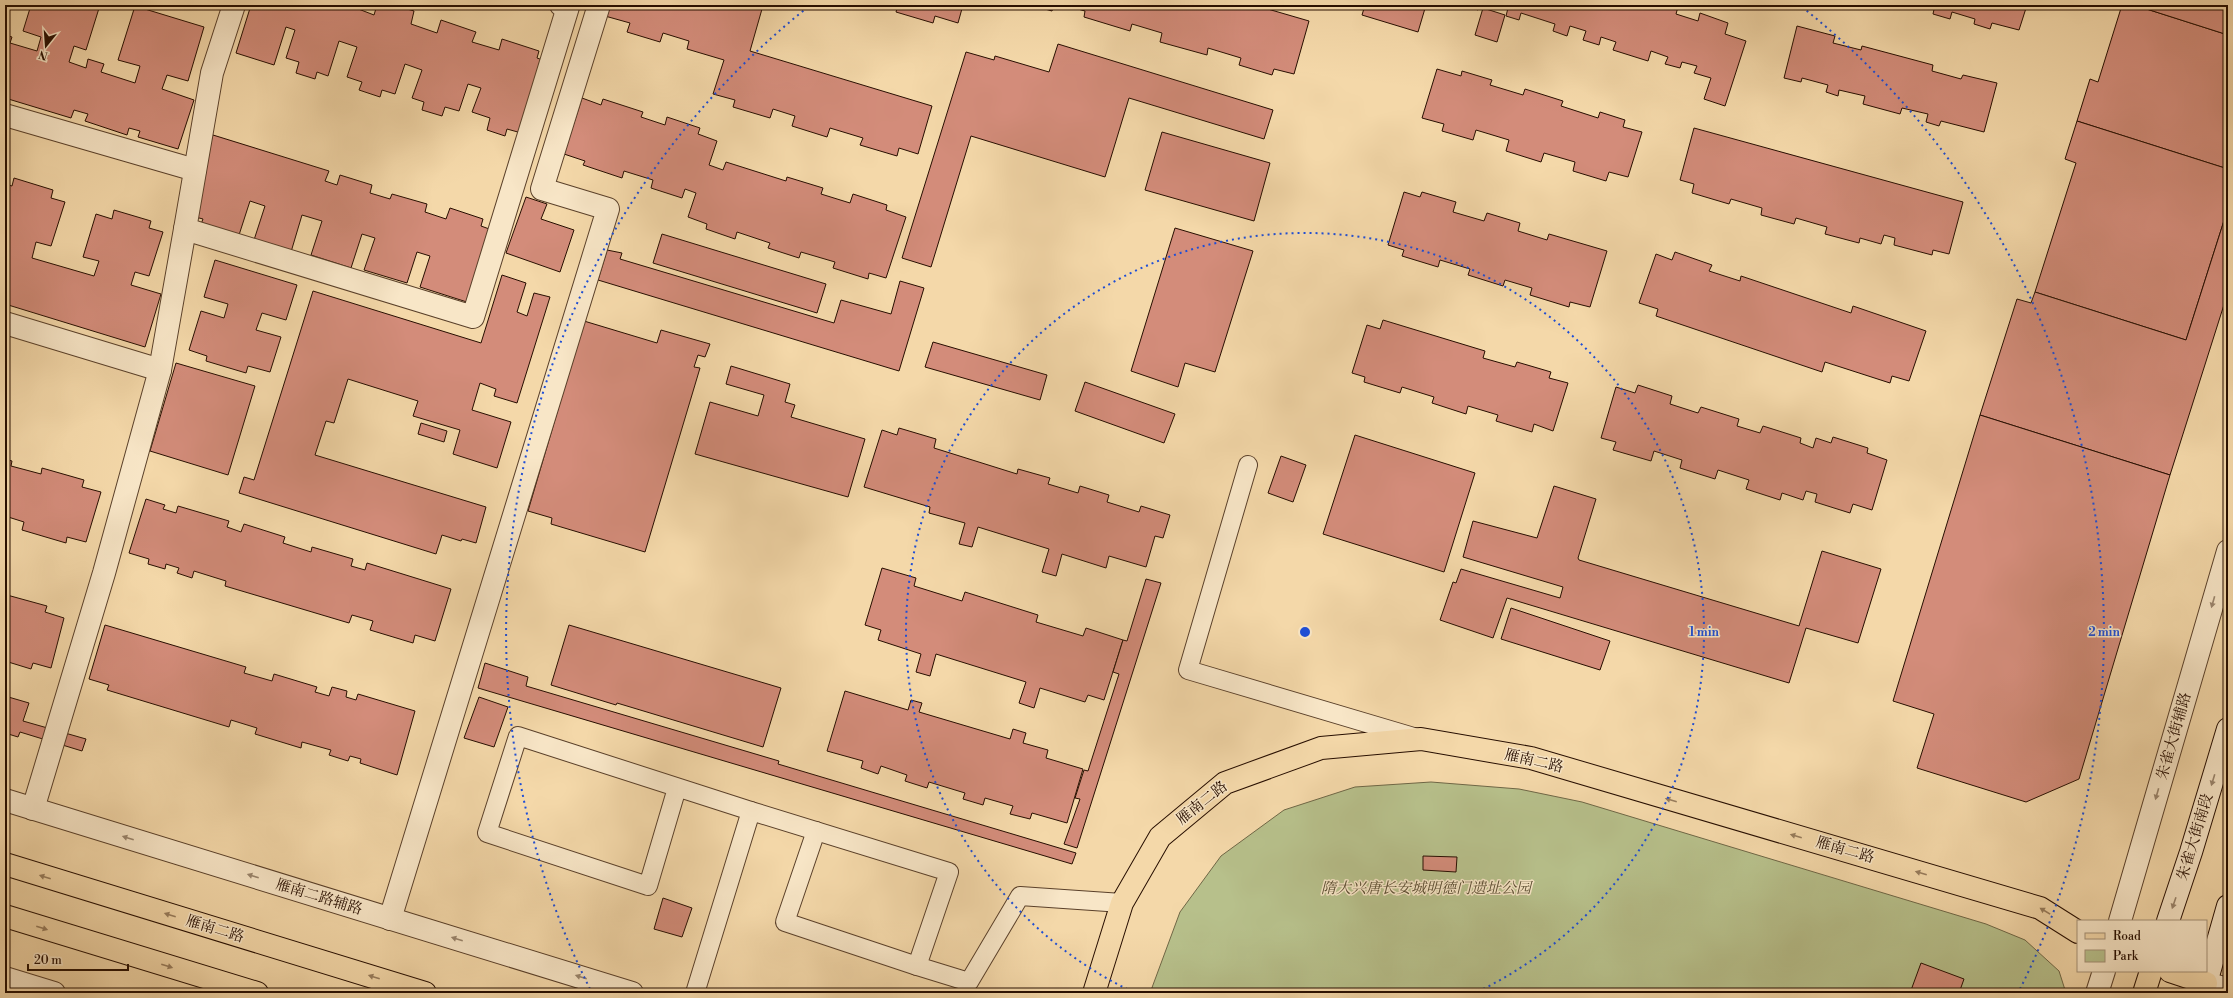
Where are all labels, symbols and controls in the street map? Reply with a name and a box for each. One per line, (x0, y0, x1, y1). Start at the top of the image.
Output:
north arrow (26, 26, 66, 66)
text: N (37, 47, 50, 63)
one-way arrow (2210, 596, 2216, 608)
centre of rings (1298, 625, 1312, 639)
text: 1 min (1689, 625, 1720, 640)
text: 2 min (2088, 625, 2120, 640)
street label: 朱雀大街辅路 (2152, 690, 2196, 782)
street label: 雁南二路 (1503, 745, 1565, 777)
one-way arrow (2210, 774, 2216, 786)
street label: 雁南二路 (1173, 777, 1231, 829)
one-way arrow (2154, 788, 2160, 800)
street label: 朱雀大街南段 (2173, 791, 2217, 883)
one-way arrow (1665, 797, 1677, 803)
one-way arrow (1790, 833, 1802, 839)
street label: 雁南二路 (1814, 833, 1876, 867)
one-way arrow (122, 835, 134, 841)
one-way arrow (1915, 870, 1927, 876)
one-way arrow (246, 873, 258, 879)
one-way arrow (39, 874, 51, 880)
street label: 雁南二路辅路 (273, 875, 365, 919)
park label: 隋大兴唐长安城明德门遗址公园 (1321, 879, 1533, 898)
one-way arrow (2170, 898, 2176, 910)
one-way arrow (2039, 907, 2051, 914)
street label: 雁南二路 (184, 911, 246, 947)
one-way arrow (163, 912, 175, 918)
legend (2077, 920, 2207, 972)
one-way arrow (37, 925, 49, 931)
text: Road (2113, 929, 2141, 944)
one-way arrow (451, 936, 463, 942)
scale bar (28, 946, 128, 972)
text: Park (2113, 949, 2139, 964)
text: 20 m (34, 953, 62, 968)
one-way arrow (161, 963, 173, 969)
one-way arrow (368, 974, 380, 980)
one-way arrow (575, 974, 587, 980)

